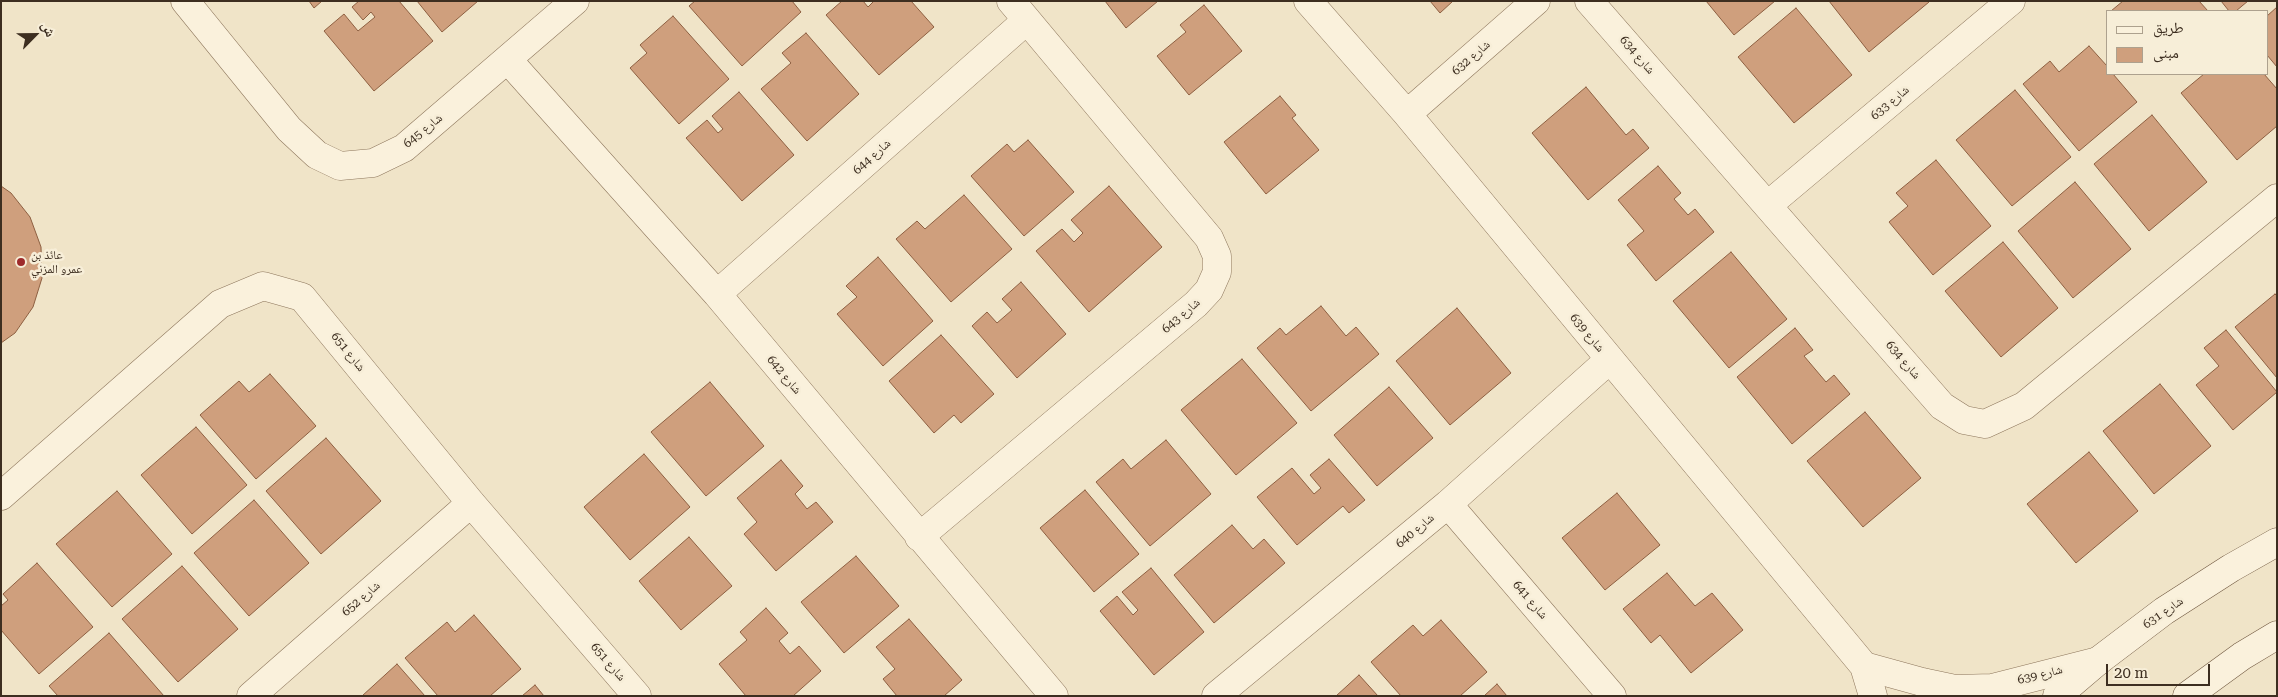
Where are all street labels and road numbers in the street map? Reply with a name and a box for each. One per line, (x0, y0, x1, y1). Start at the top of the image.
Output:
street label: شارع 634 (1616, 33, 1658, 77)
street label: شارع 632 (1449, 37, 1493, 79)
street label: شارع 633 (1868, 83, 1912, 123)
street label: شارع 645 (401, 111, 445, 151)
street label: شارع 644 (850, 136, 894, 178)
street label: شارع 643 (1159, 295, 1203, 337)
street label: شارع 639 (1567, 311, 1607, 355)
street label: شارع 651 (328, 330, 368, 374)
street label: شارع 634 (1882, 338, 1924, 382)
street label: شارع 642 (764, 353, 804, 397)
street label: شارع 640 (1393, 511, 1437, 551)
street label: شارع 652 (339, 578, 383, 620)
street label: شارع 641 (1509, 578, 1551, 622)
street label: شارع 631 (2140, 594, 2186, 632)
street label: شارع 651 (587, 640, 629, 684)
street label: شارع 639 (2016, 662, 2064, 688)

